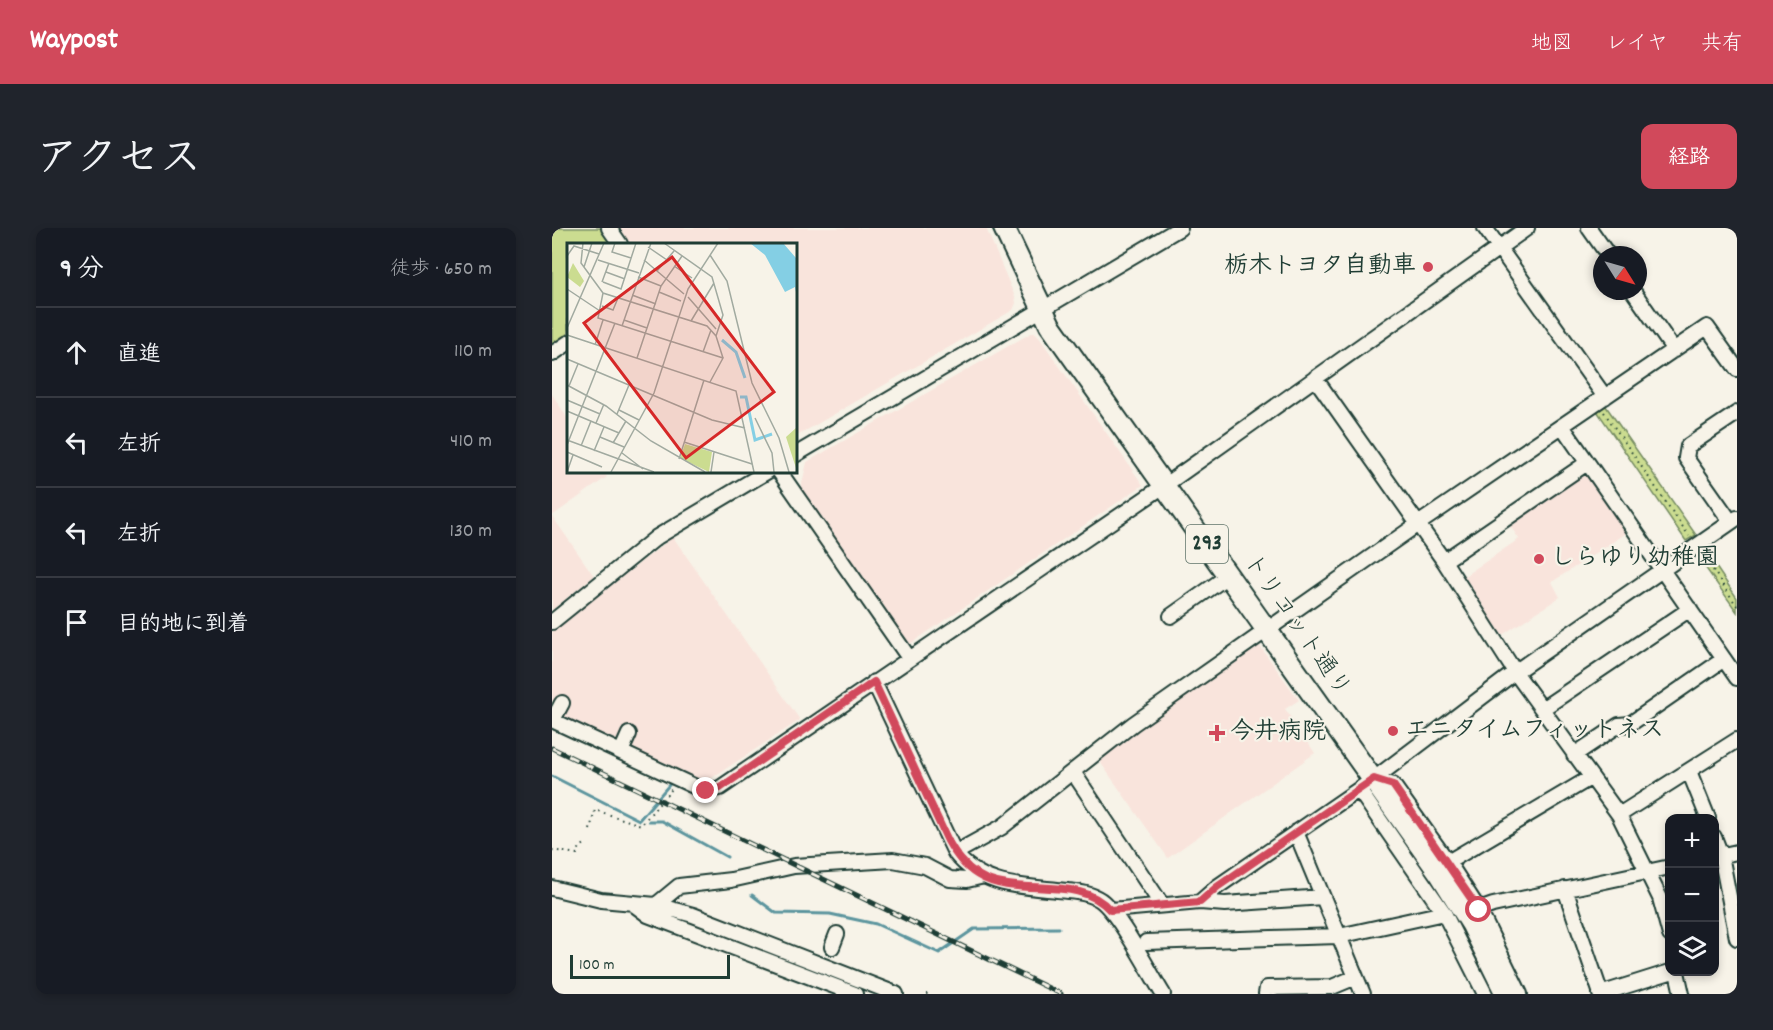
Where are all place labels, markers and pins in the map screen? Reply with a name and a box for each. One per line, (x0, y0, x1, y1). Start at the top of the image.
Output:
place label: 栃木トヨタ自動車 (1224, 250, 1416, 284)
marker: 栃木トヨタ自動車 (1421, 260, 1435, 274)
place label: しらゆり幼稚園 (1551, 542, 1719, 576)
marker: しらゆり幼稚園 (1532, 552, 1546, 566)
place label: エニタイムフィットネス (1405, 714, 1664, 748)
place label: 今井病院 (1230, 716, 1326, 750)
marker: 今井病院 (1208, 724, 1226, 742)
marker: エニタイムフィットネス (1386, 724, 1400, 738)

